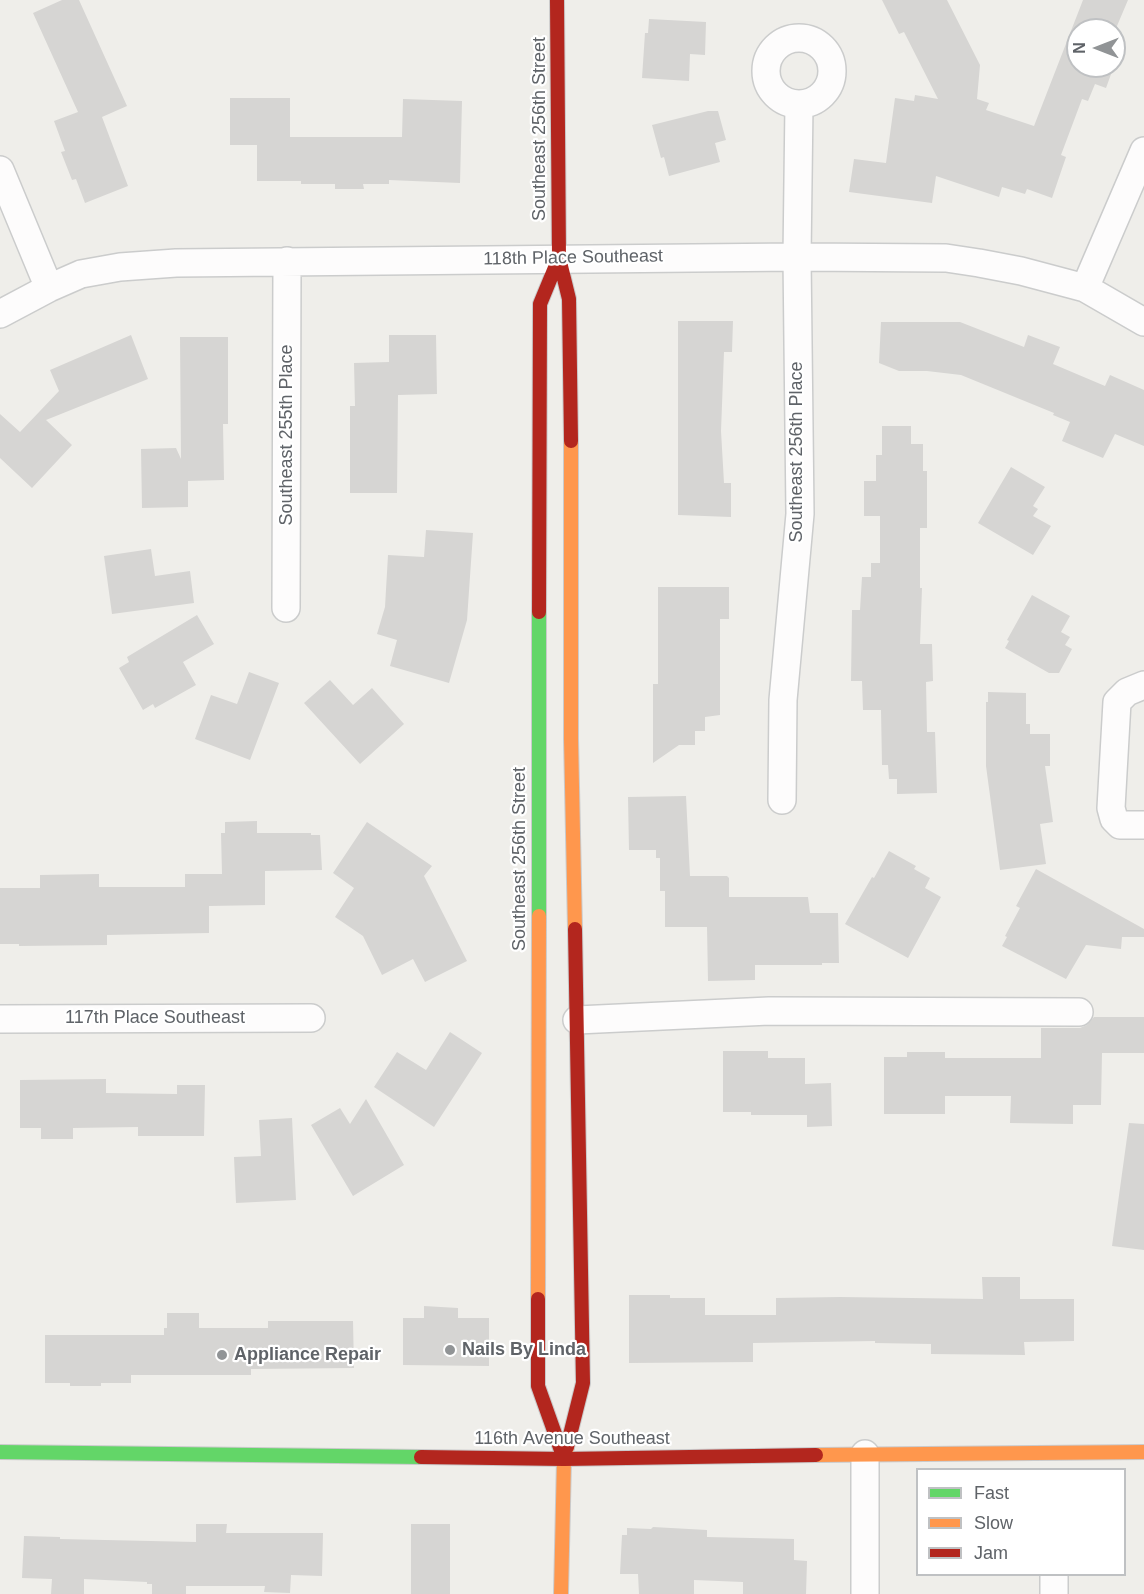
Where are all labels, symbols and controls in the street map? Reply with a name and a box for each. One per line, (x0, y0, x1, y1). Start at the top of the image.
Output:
north arrow (1066, 18, 1126, 78)
street label: Southeast 256th Street (529, 37, 551, 221)
text: N (1071, 42, 1088, 54)
street label: 118th Place Southeast (483, 246, 663, 270)
street label: Southeast 255th Place (276, 344, 298, 526)
street label: Southeast 256th Place (786, 361, 808, 543)
street label: Southeast 256th Street (509, 767, 531, 951)
street label: 117th Place Southeast (65, 1007, 245, 1029)
place label: Nails By Linda (462, 1339, 586, 1361)
marker: Nails By Linda (443, 1343, 457, 1357)
place label: Appliance Repair (234, 1344, 381, 1366)
marker: Appliance Repair (215, 1348, 229, 1362)
street label: 116th Avenue Southeast (474, 1428, 670, 1450)
legend (916, 1468, 1126, 1576)
text: Fast (974, 1483, 1009, 1503)
text: Slow (974, 1513, 1013, 1533)
text: Jam (974, 1543, 1008, 1563)

